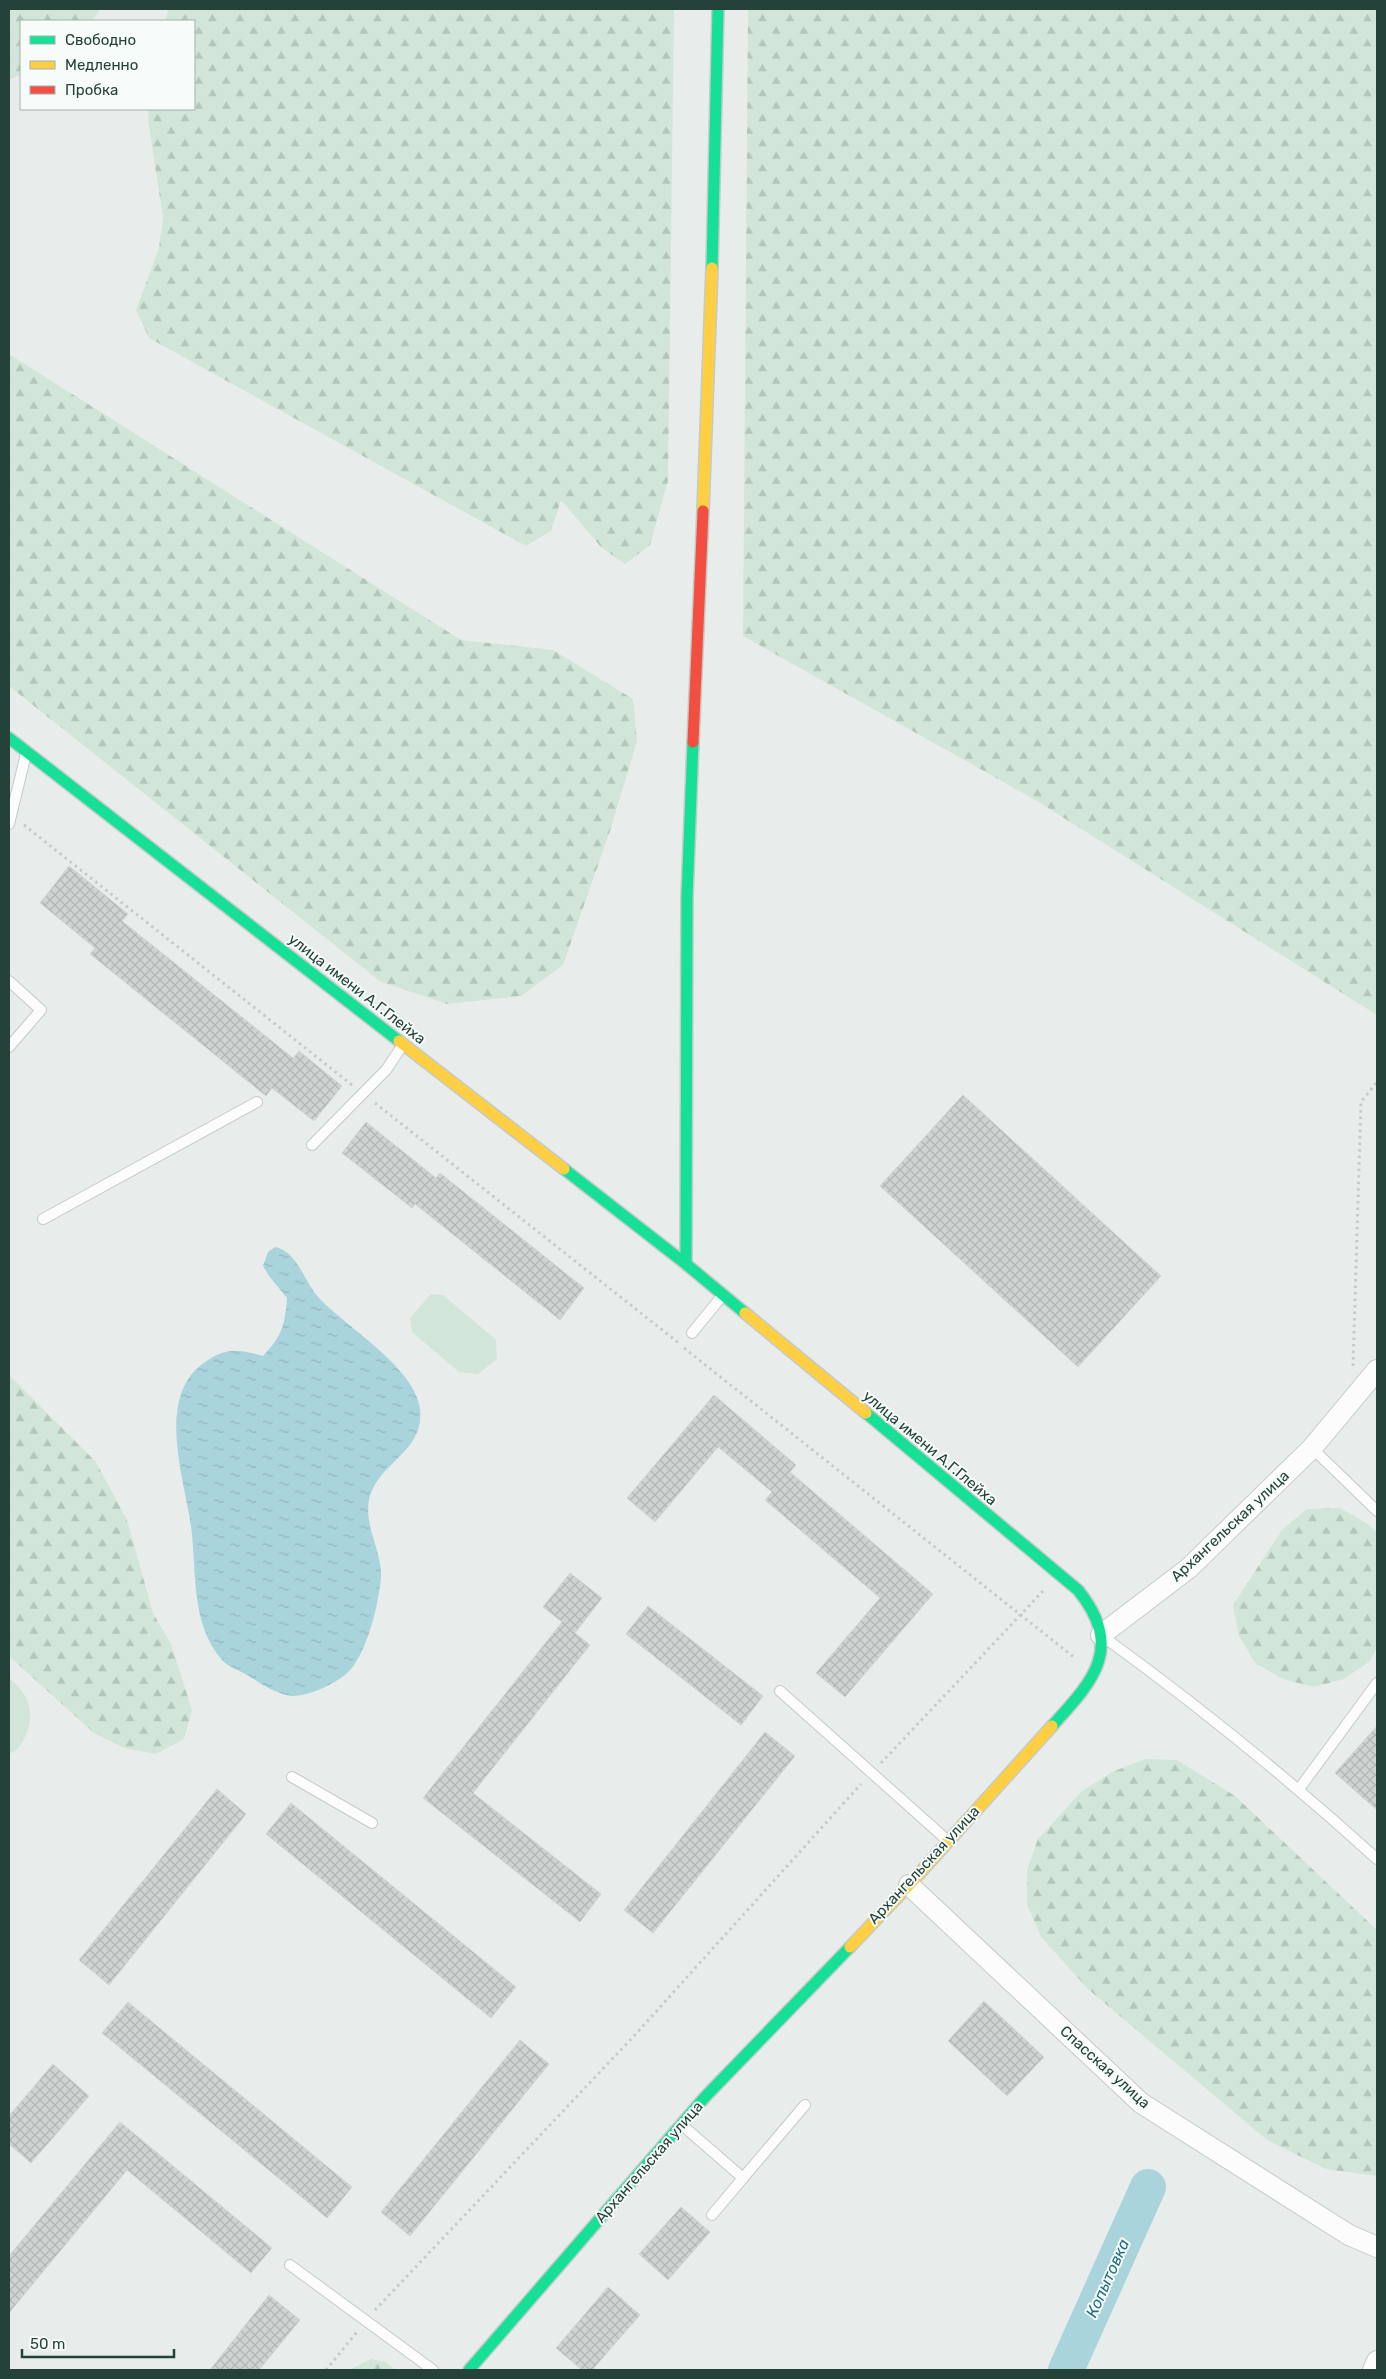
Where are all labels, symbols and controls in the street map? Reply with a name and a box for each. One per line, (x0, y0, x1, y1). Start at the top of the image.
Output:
legend (20, 20, 195, 110)
text: Свободно (65, 31, 136, 49)
text: Медленно (65, 56, 138, 74)
text: Пробка (65, 81, 118, 99)
street label: улица имени А.Г.Глейха (285, 930, 429, 1048)
street label: улица имени А.Г.Глейха (860, 1387, 1000, 1509)
street label: Архангельская улица (1167, 1467, 1293, 1585)
street label: Архангельская улица (865, 1802, 983, 1928)
street label: Спасская улица (1056, 2022, 1154, 2112)
street label: Архангельская улица (591, 2098, 707, 2226)
water label: Копытовка (1082, 2236, 1133, 2320)
scale bar (22, 2326, 175, 2358)
text: 50 m (30, 2335, 65, 2353)

